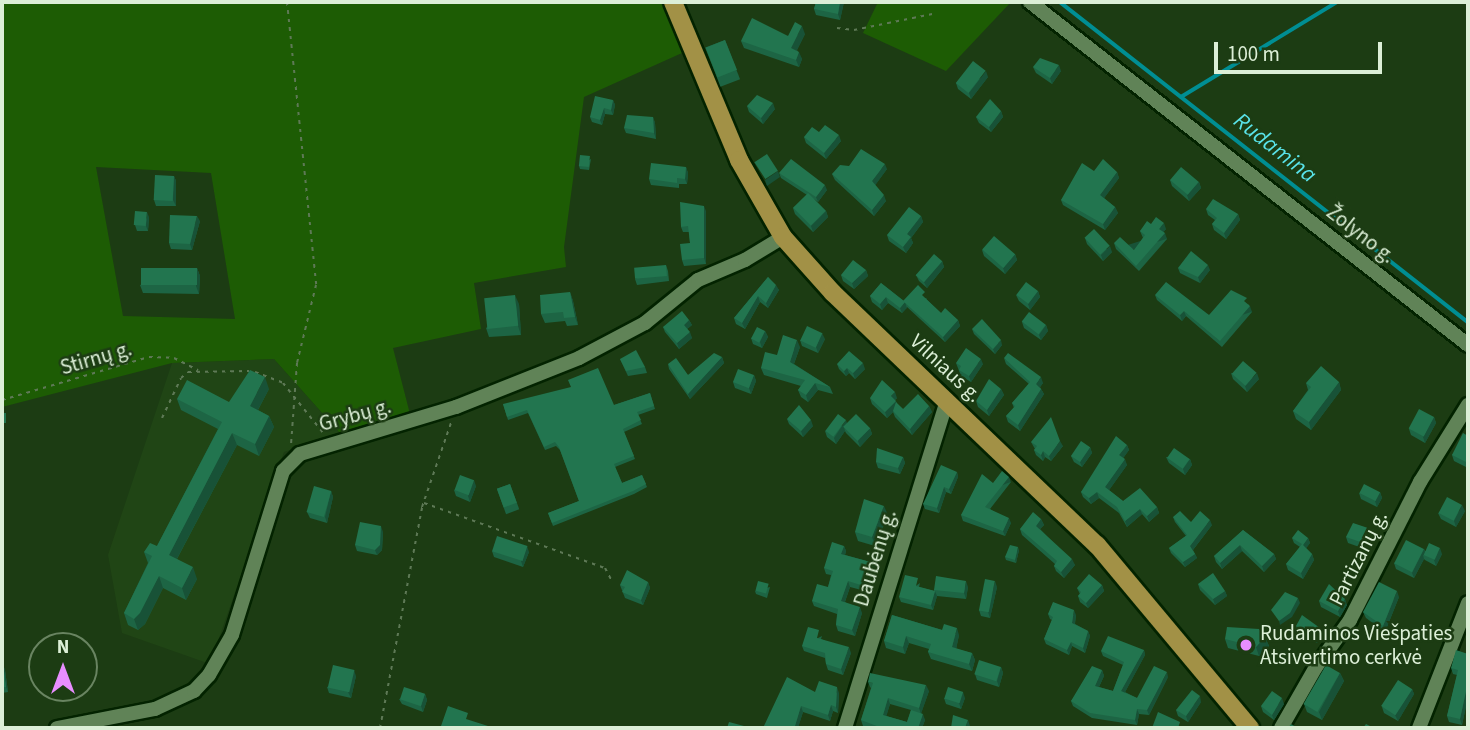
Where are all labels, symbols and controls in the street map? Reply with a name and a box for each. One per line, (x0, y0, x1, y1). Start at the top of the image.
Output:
scale bar (1218, 28, 1386, 72)
text: 100 m (1227, 39, 1280, 69)
water label: Rudamina (1228, 107, 1322, 189)
street label: Žolyno g. (1322, 199, 1400, 269)
street label: Vilniaus g. (905, 329, 987, 407)
street label: Stirnų g. (57, 336, 135, 380)
street label: Grybų g. (316, 393, 394, 437)
street label: Partizanų g. (1323, 506, 1393, 610)
street label: Daubėnų g. (848, 507, 902, 609)
place label: Rudaminos Viešpaties Atsivertimo cerkvė (1260, 620, 1452, 670)
north arrow (28, 632, 98, 702)
text: N (57, 634, 69, 661)
marker: Rudaminos Viešpaties Atsivertimo cerkvė (1238, 637, 1254, 653)

